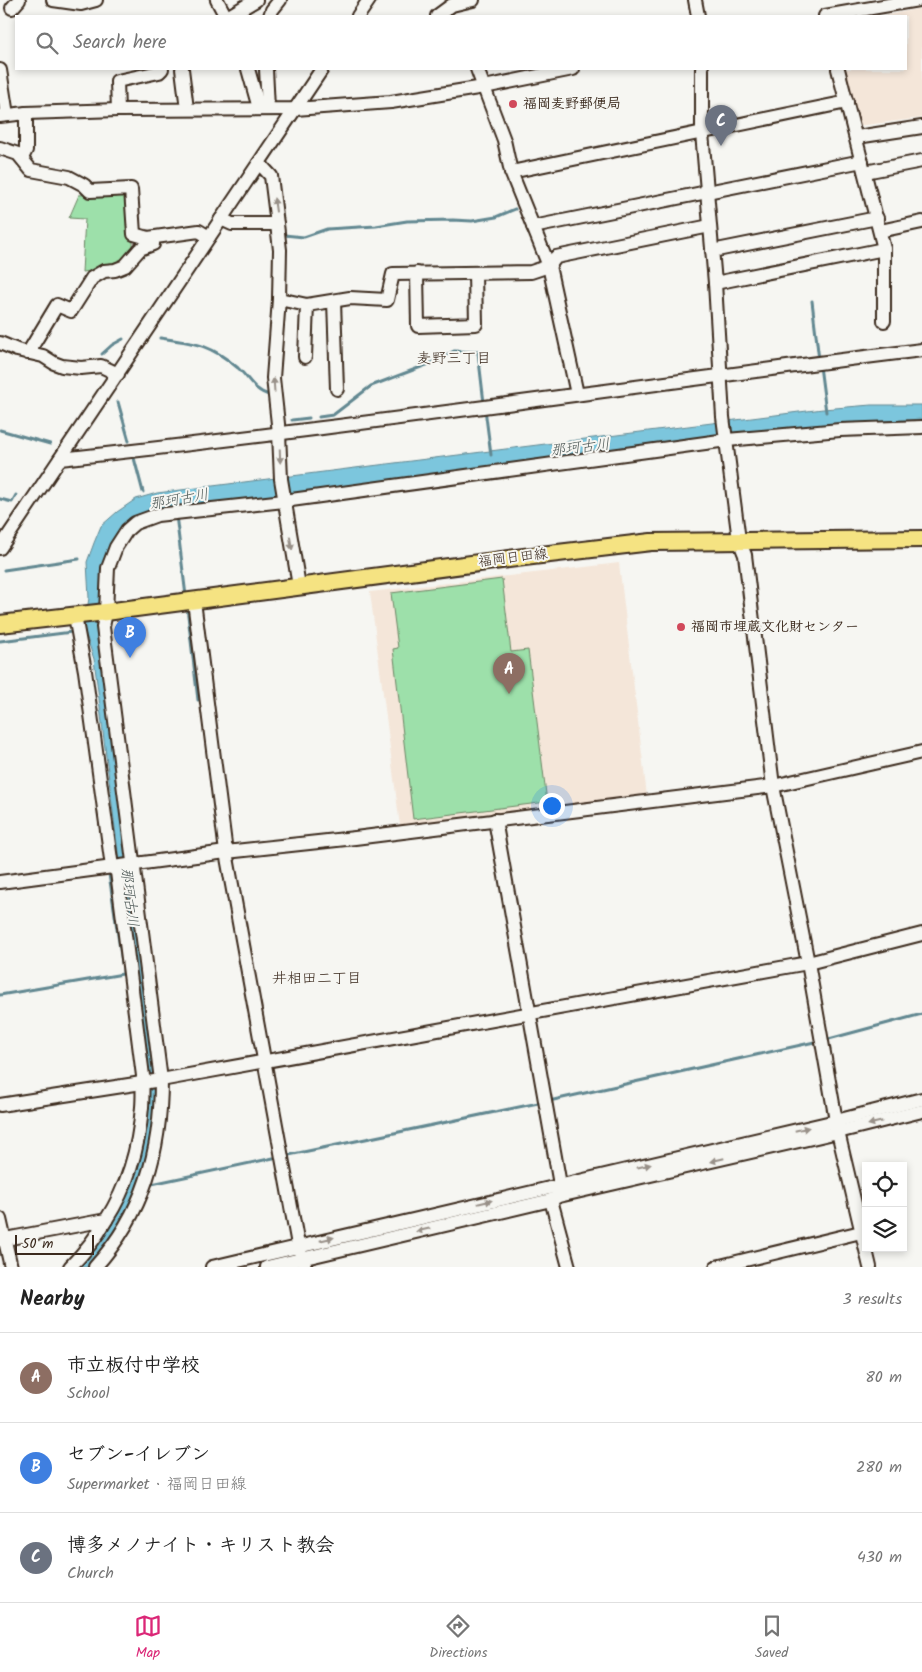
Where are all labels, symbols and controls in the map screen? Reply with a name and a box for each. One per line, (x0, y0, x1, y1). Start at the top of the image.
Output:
search box (15, 15, 907, 70)
text: Search here (73, 28, 167, 58)
icon: search (33, 29, 61, 57)
place label: 福岡麦野郵便局 (523, 93, 621, 115)
marker: 福岡麦野郵便局 (507, 98, 519, 110)
pin: C (705, 105, 737, 146)
one-way arrow (271, 197, 279, 213)
district label: 麦野三丁目 (416, 347, 492, 371)
one-way arrow (270, 376, 278, 392)
water label: 那珂古川 (549, 432, 611, 464)
one-way arrow (276, 448, 284, 464)
water label: 那珂古川 (147, 483, 211, 517)
one-way arrow (288, 535, 296, 551)
street label: 福岡日田線 (477, 543, 549, 573)
place label: 福岡市埋蔵文化財センター (691, 616, 859, 638)
pin: B (114, 617, 146, 658)
marker: 福岡市埋蔵文化財センター (675, 621, 687, 633)
pin: A (493, 653, 525, 694)
your location (539, 793, 565, 819)
water label: 那珂古川 (113, 866, 145, 928)
district label: 井相田二丁目 (272, 967, 362, 991)
one-way arrow (867, 1119, 882, 1127)
one-way arrow (794, 1125, 809, 1133)
one-way arrow (709, 1156, 724, 1164)
one-way arrow (636, 1162, 651, 1170)
map controls (862, 1162, 907, 1252)
button: locate (862, 1162, 907, 1207)
one-way arrow (478, 1198, 493, 1206)
button: layers (862, 1207, 907, 1252)
one-way arrow (415, 1227, 430, 1235)
scale bar (15, 1232, 94, 1255)
text: 50 m (22, 1233, 53, 1255)
one-way arrow (320, 1235, 335, 1243)
text: Nearby (20, 1283, 85, 1316)
text: 3 results (843, 1287, 902, 1312)
text: 市立板付中学校 (67, 1351, 200, 1381)
text: A (31, 1365, 41, 1390)
text: 80 m (865, 1365, 902, 1390)
text: School (67, 1381, 110, 1406)
text: セブン-イレブン (67, 1440, 210, 1470)
text: B (31, 1455, 41, 1480)
text: 280 m (856, 1455, 902, 1480)
text: Supermarket · 福岡日田線 (67, 1472, 246, 1497)
text: 博多メノナイト・キリスト教会 (67, 1531, 334, 1561)
text: C (31, 1545, 41, 1570)
text: 430 m (857, 1545, 902, 1570)
text: Church (67, 1561, 114, 1586)
tab: Map (134, 1612, 162, 1664)
tab: Directions (429, 1612, 487, 1664)
tab: Saved (755, 1612, 788, 1664)

